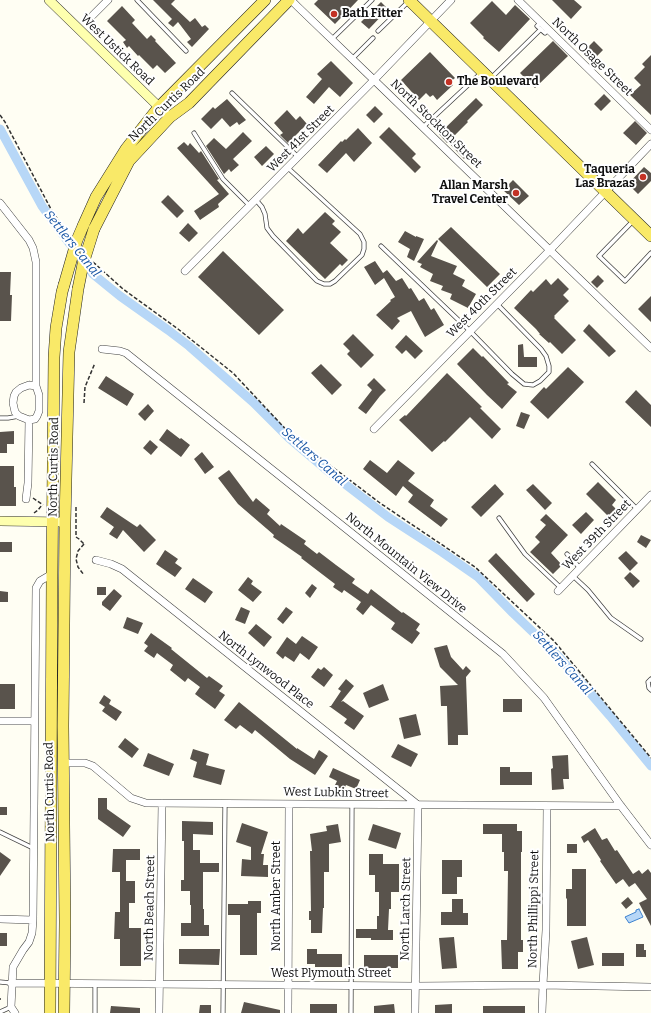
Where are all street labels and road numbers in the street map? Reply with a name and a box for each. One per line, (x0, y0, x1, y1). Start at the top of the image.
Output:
street label: West Ustick Road (77, 11, 157, 89)
street label: North Osage Street (549, 15, 635, 99)
street label: North Curtis Road (126, 65, 208, 145)
street label: North Stockton Street (387, 77, 485, 171)
street label: West 41st Street (265, 103, 337, 175)
street label: West 40th Street (444, 265, 520, 341)
street label: North Curtis Road (46, 417, 62, 517)
street label: West 39th Street (560, 497, 634, 573)
street label: North Mountain View Drive (343, 510, 469, 616)
street label: North Lynwood Place (215, 628, 317, 712)
street label: North Curtis Road (42, 742, 58, 842)
street label: West Lubkin Street (283, 785, 389, 801)
street label: North Amber Street (270, 841, 284, 951)
street label: North Phillippi Street (526, 850, 542, 968)
street label: North Beach Street (142, 855, 158, 961)
street label: North Larch Street (398, 857, 414, 961)
street label: West Plymouth Street (271, 967, 391, 981)

